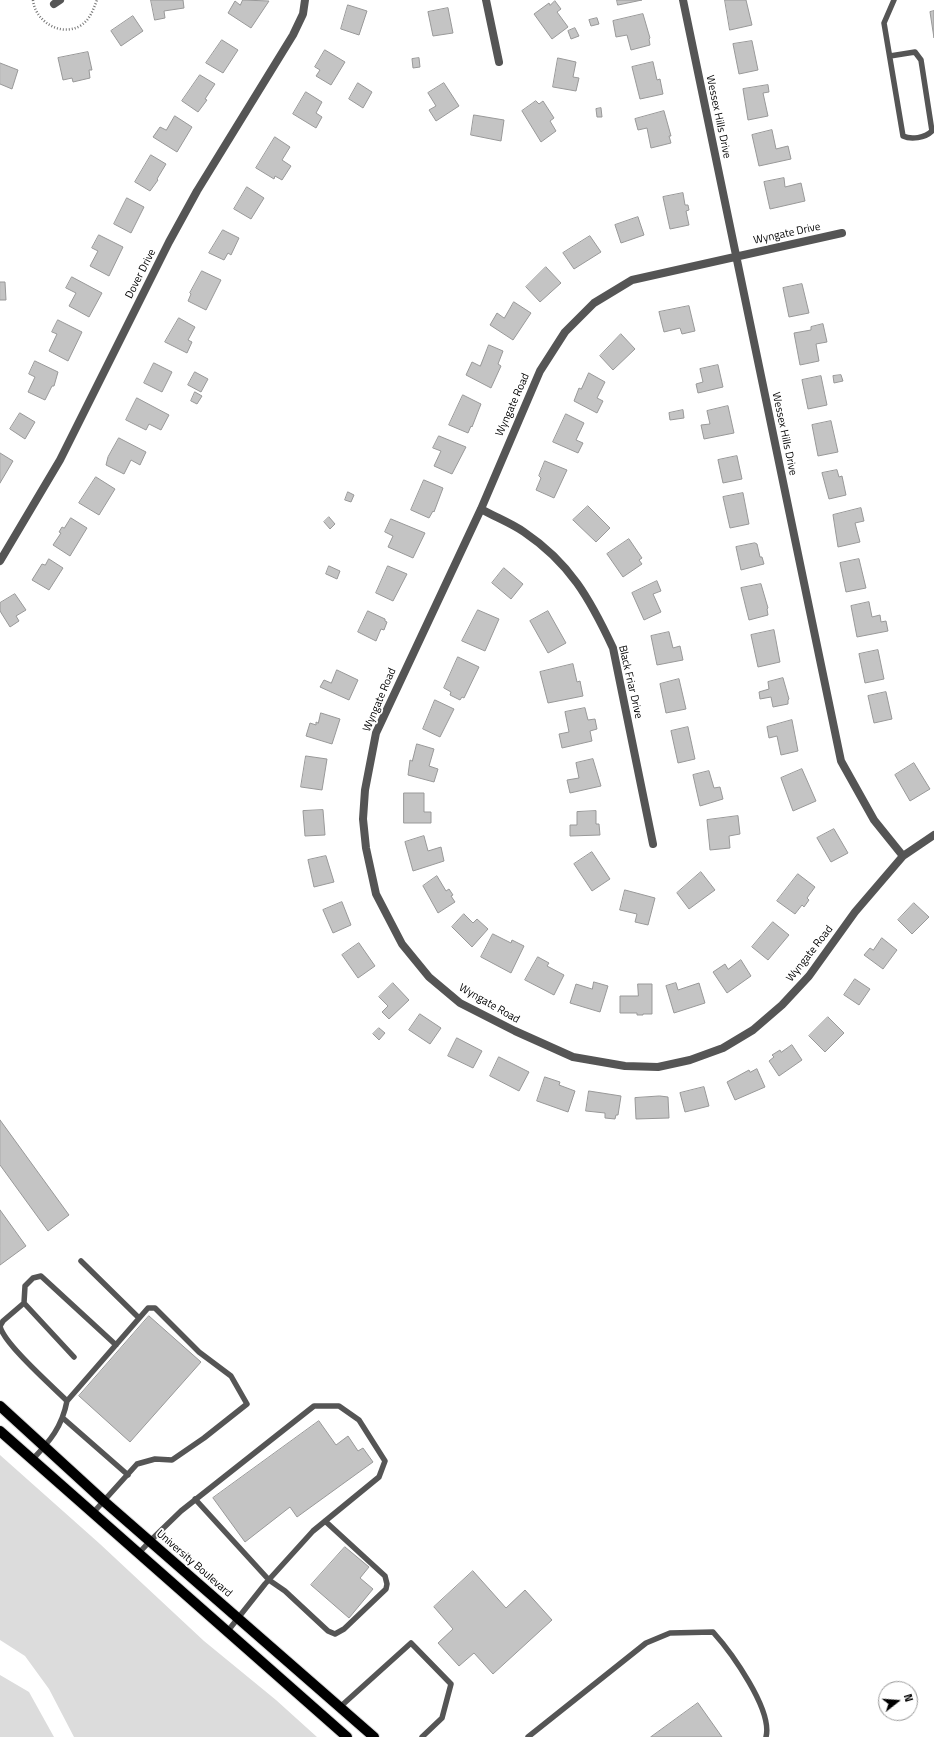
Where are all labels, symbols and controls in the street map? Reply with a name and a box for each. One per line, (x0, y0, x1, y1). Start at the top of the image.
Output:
street label: Wessex Hills Drive (703, 74, 733, 160)
street label: Wyngate Drive (752, 220, 822, 248)
street label: Dover Drive (123, 247, 159, 301)
street label: Wyngate Road (493, 371, 533, 439)
street label: Wessex Hills Drive (769, 391, 799, 477)
street label: Black Friar Drive (615, 644, 645, 720)
street label: Wyngate Road (361, 666, 399, 734)
street label: Wyngate Road (784, 923, 836, 985)
street label: Wyngate Road (456, 981, 522, 1027)
street label: University Boulevard (154, 1528, 234, 1600)
north arrow (878, 1681, 918, 1721)
text: N (900, 1692, 917, 1704)

